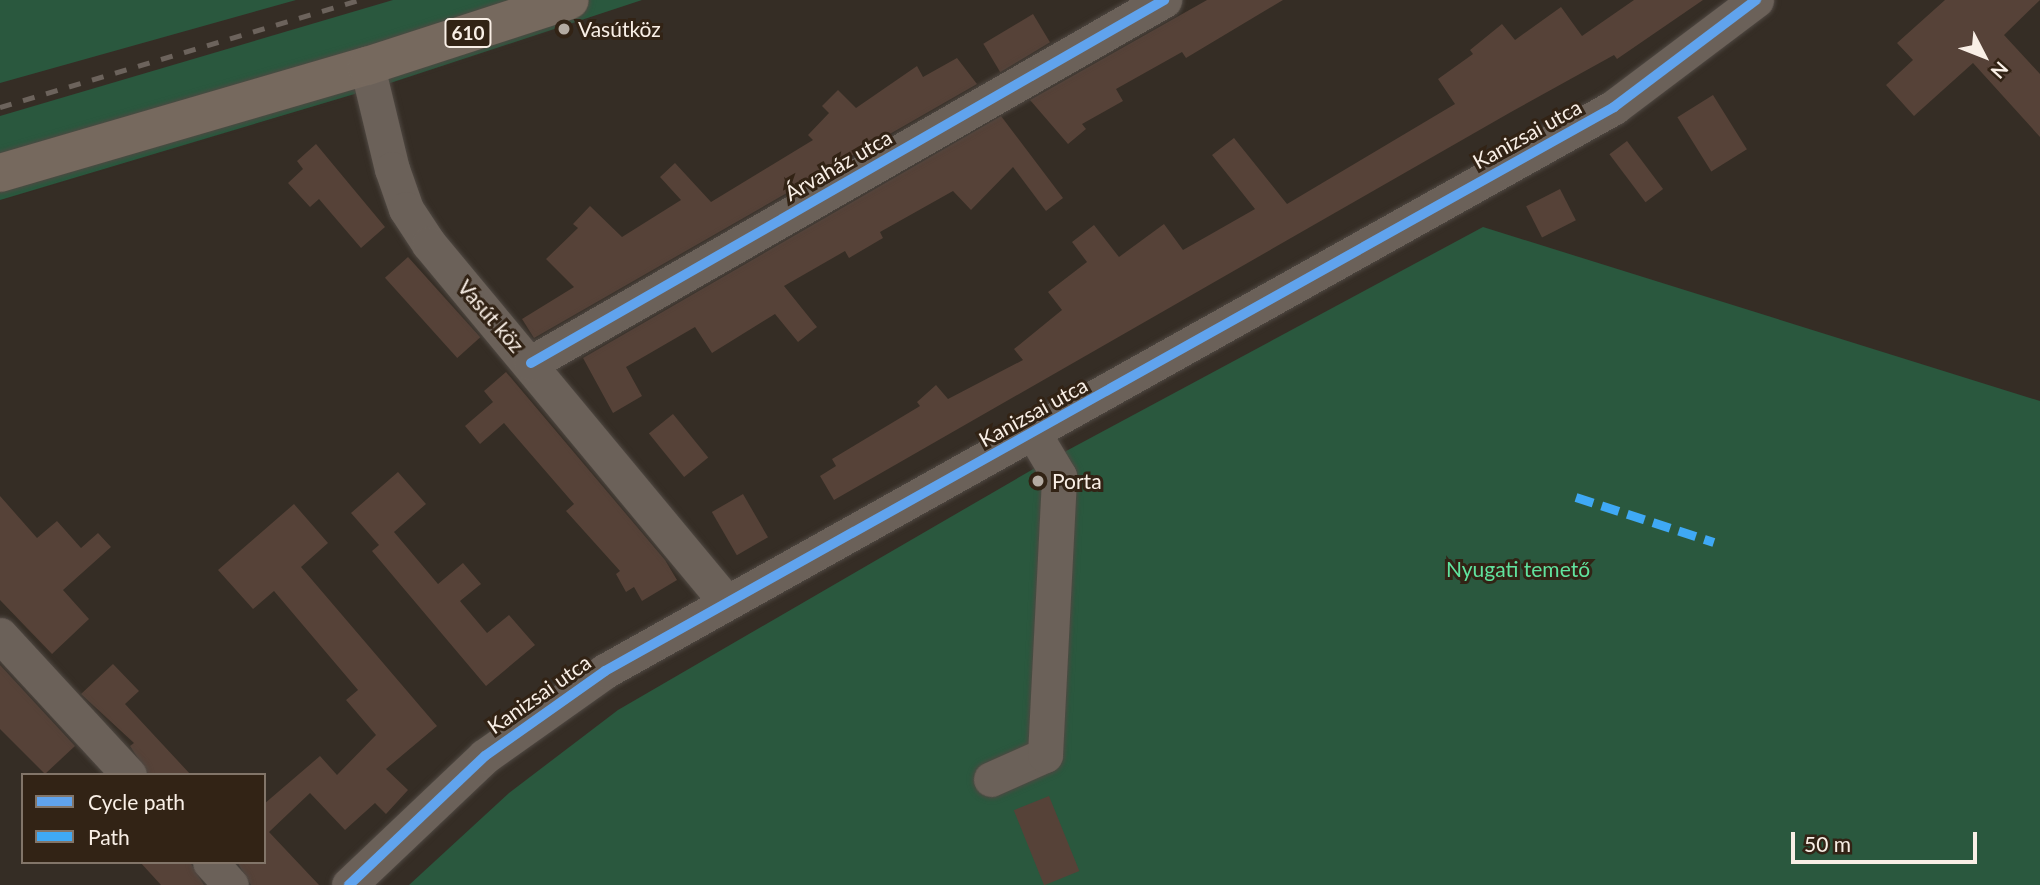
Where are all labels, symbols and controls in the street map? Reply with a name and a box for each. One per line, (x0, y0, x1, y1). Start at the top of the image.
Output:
place label: Vasútköz (578, 16, 661, 42)
road number: 610 (444, 18, 492, 48)
marker: Vasútköz (556, 21, 572, 37)
north arrow (1949, 21, 2019, 91)
text: N (1987, 57, 2013, 84)
street label: Kanizsai utca (1468, 94, 1586, 174)
street label: Árvaház utca (780, 124, 896, 206)
street label: Vasút köz (453, 274, 529, 358)
street label: Kanizsai utca (974, 372, 1092, 452)
place label: Porta (1052, 468, 1102, 494)
marker: Porta (1030, 473, 1046, 489)
park label: Nyugati temető (1446, 556, 1590, 582)
street label: Kanizsai utca (483, 649, 595, 739)
legend (21, 773, 266, 864)
text: Cycle path (88, 789, 185, 814)
scale bar (1795, 818, 1980, 862)
text: Path (88, 824, 130, 849)
text: 50 m (1804, 831, 1851, 856)

